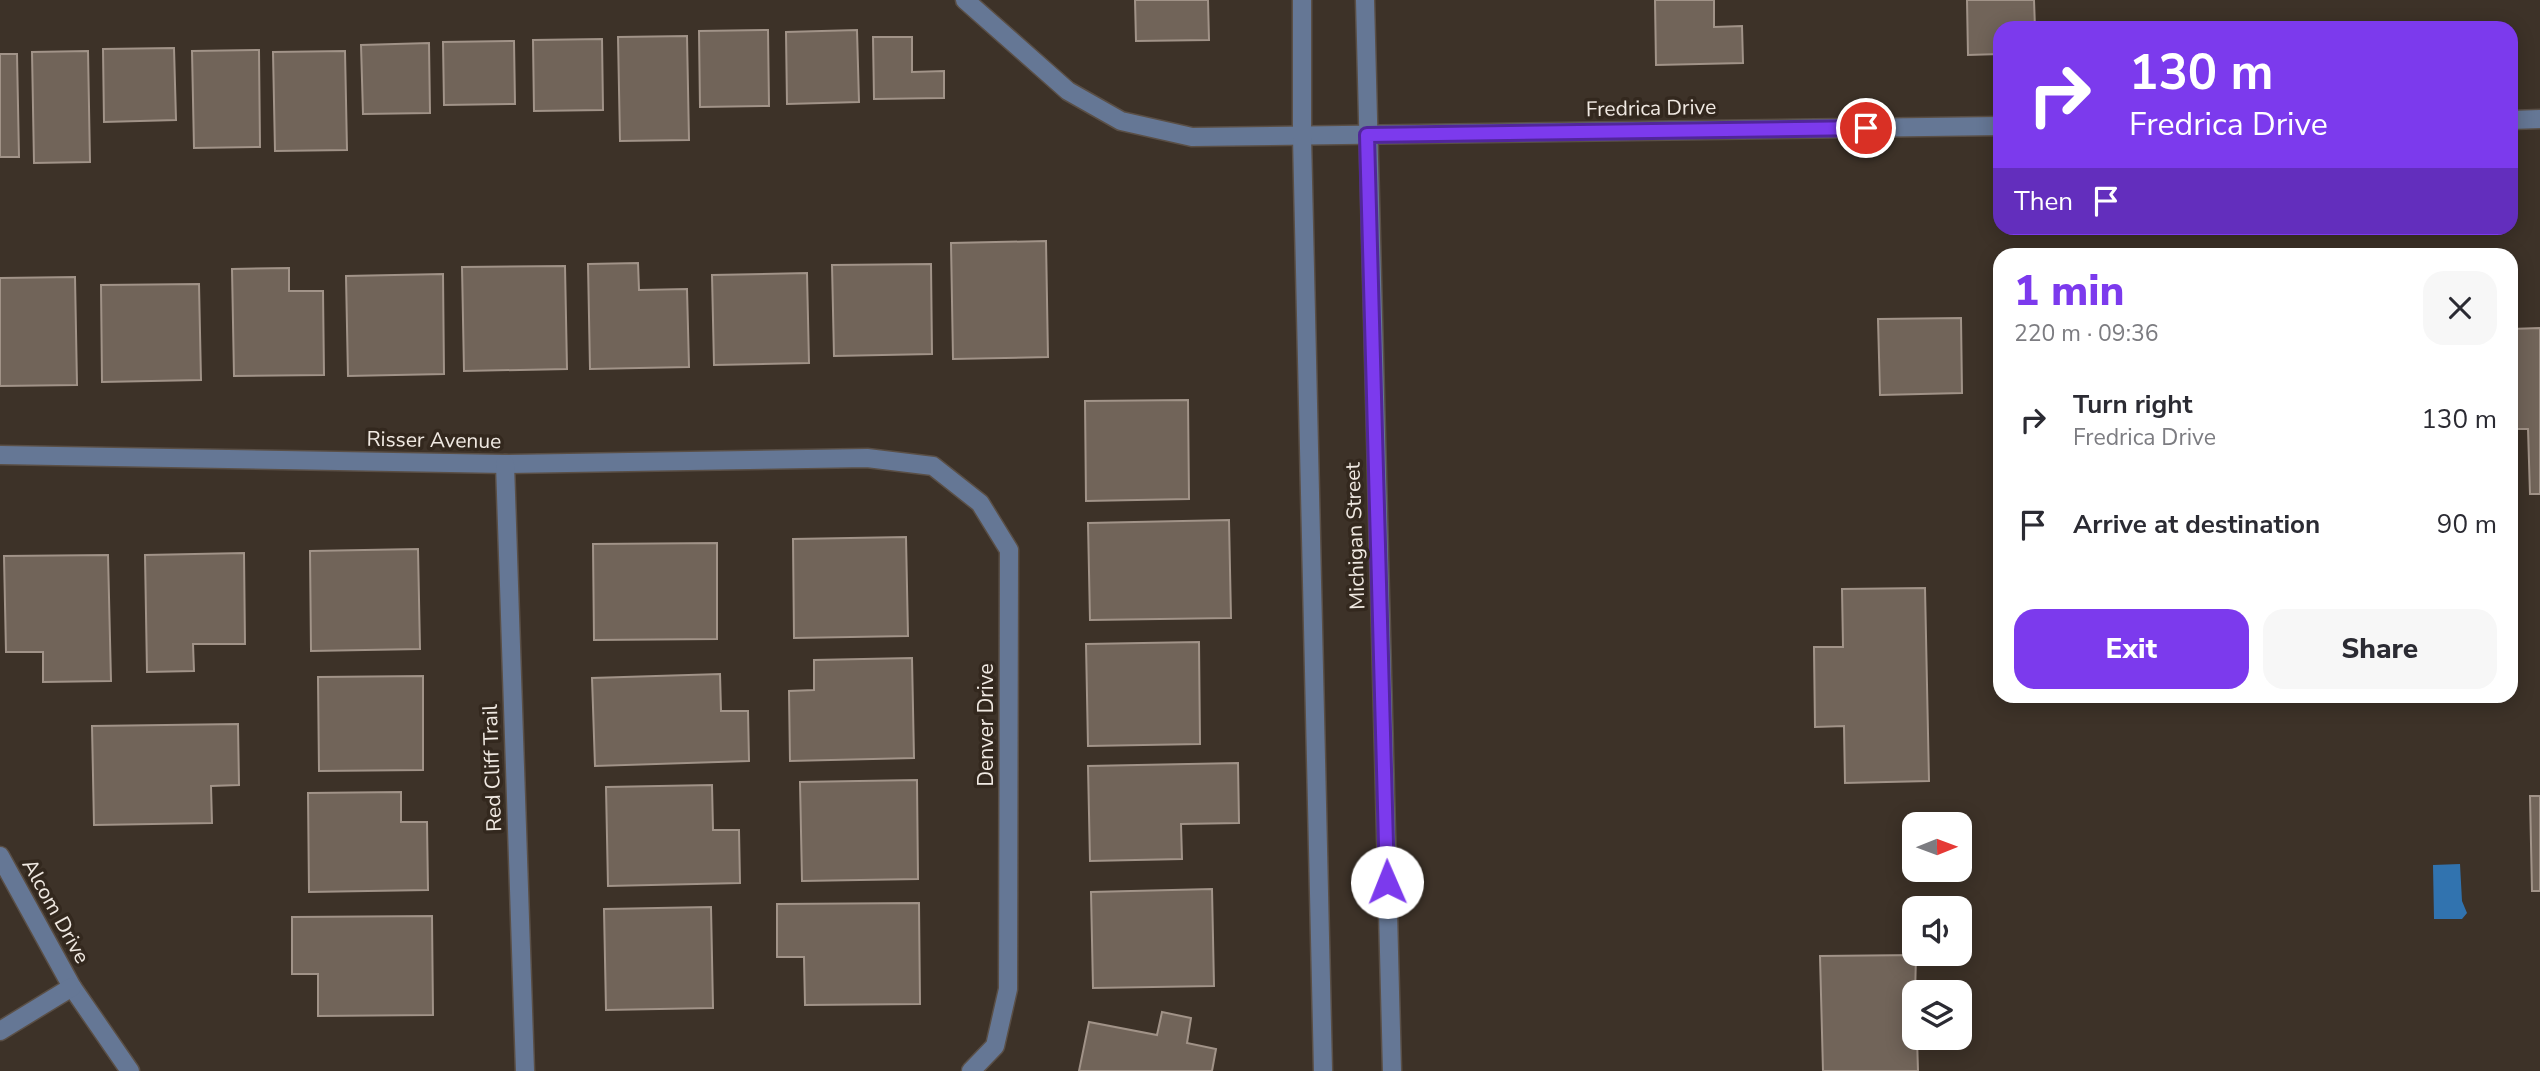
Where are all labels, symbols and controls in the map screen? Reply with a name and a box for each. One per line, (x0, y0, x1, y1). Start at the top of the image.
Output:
text: 130 m (2129, 39, 2273, 106)
icon: right (2014, 49, 2105, 140)
street label: Fredrica Drive (1586, 93, 1716, 123)
pin (1836, 98, 1896, 158)
text: Fredrica Drive (2129, 103, 2328, 146)
icon: arrive (1847, 109, 1885, 147)
icon: arrive (2087, 182, 2125, 220)
text: Then (2014, 184, 2073, 219)
text: 1 min (2014, 263, 2124, 320)
button: close (2423, 271, 2497, 345)
text: 220 m · 09:36 (2014, 318, 2159, 349)
text: Turn right (2073, 387, 2192, 422)
icon: right (2014, 401, 2052, 439)
text: 130 m (2421, 402, 2497, 437)
text: Fredrica Drive (2073, 422, 2216, 453)
street label: Risser Avenue (366, 425, 502, 455)
street label: Michigan Street (1338, 461, 1372, 610)
icon: arrive (2014, 506, 2052, 544)
text: Arrive at destination (2073, 507, 2320, 542)
text: 90 m (2437, 507, 2497, 542)
button: Exit (2014, 609, 2249, 689)
button: Share (2263, 609, 2497, 689)
street label: Denver Drive (972, 663, 1000, 787)
street label: Red Cliff Trail (476, 703, 508, 832)
north arrow (1902, 812, 1972, 882)
map controls (1902, 812, 1972, 1050)
position arrow (1350, 845, 1424, 919)
street label: Alcom Drive (16, 854, 96, 968)
button: sound (1902, 896, 1972, 966)
button: layers (1902, 980, 1972, 1050)

